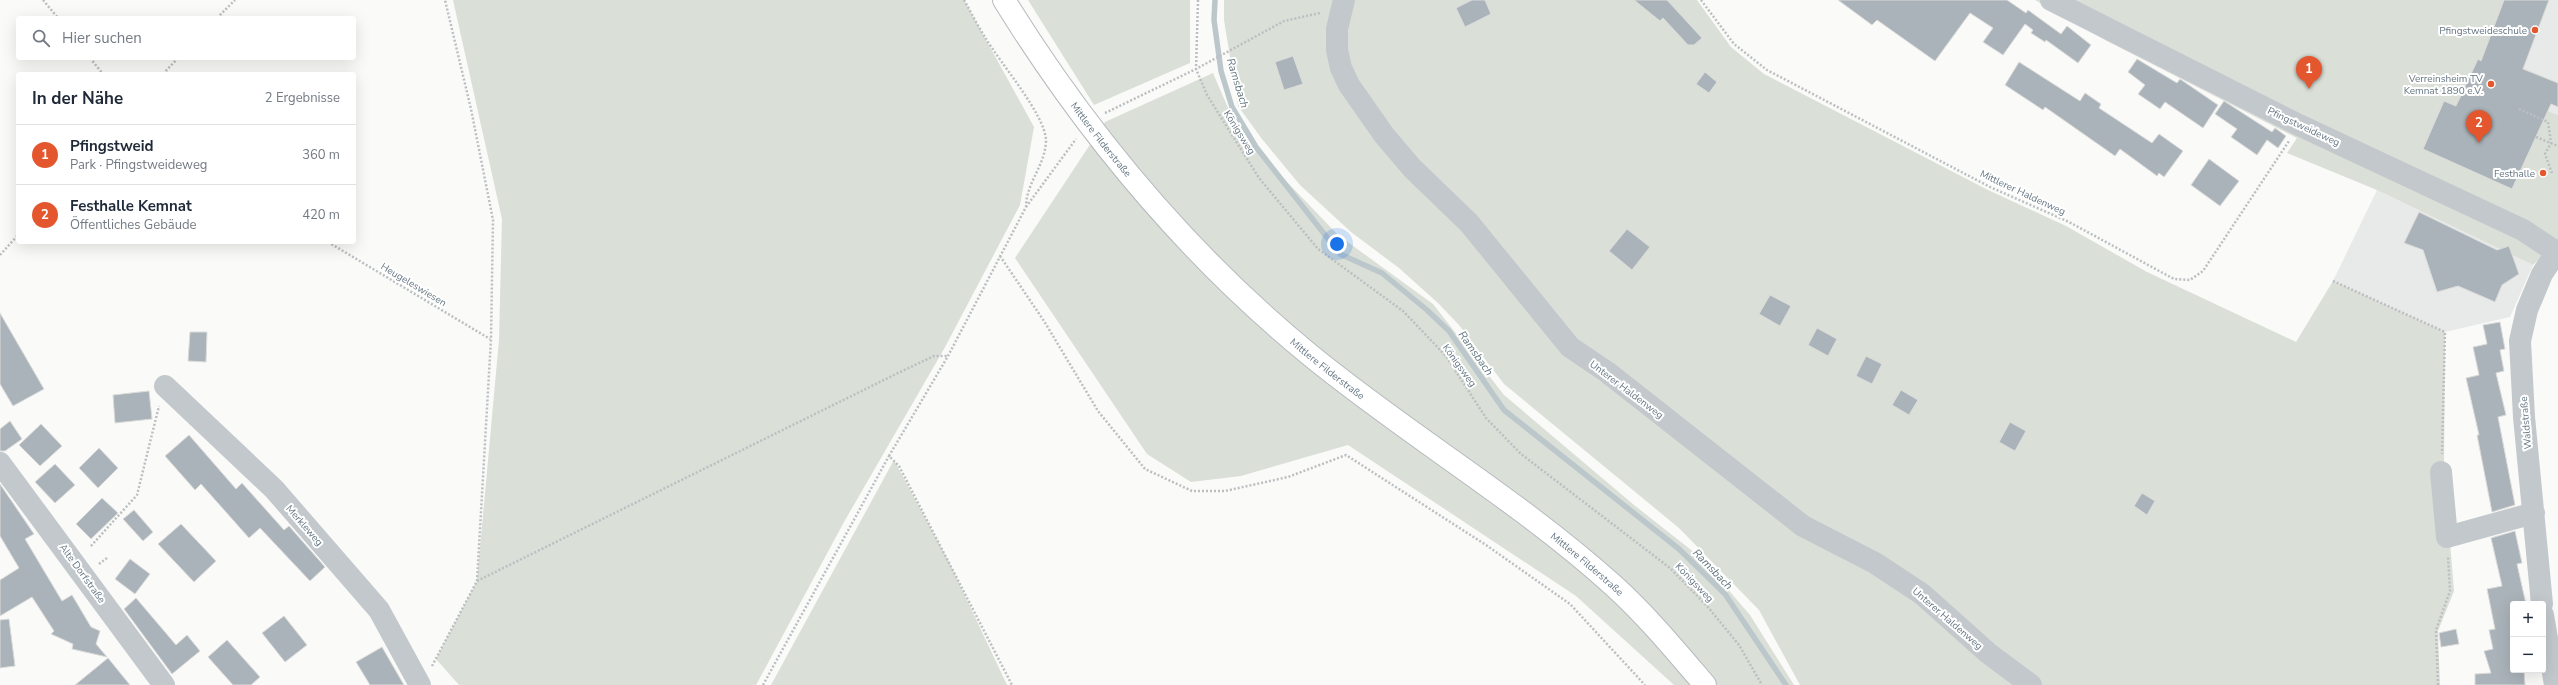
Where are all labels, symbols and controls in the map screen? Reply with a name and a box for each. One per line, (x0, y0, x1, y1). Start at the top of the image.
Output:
search box (16, 16, 356, 60)
place label: Pfingstweideschule (2439, 24, 2527, 38)
marker: Pfingstweideschule (2530, 25, 2540, 35)
icon: search (30, 27, 52, 49)
text: Hier suchen (62, 28, 142, 48)
water label: Ramsbach (1223, 56, 1252, 110)
pin: 1 (2296, 56, 2322, 89)
place label: Verreinsheim TV Kemnat 1890 e.V. (2404, 72, 2483, 98)
marker: Verreinsheim TV Kemnat 1890 e.V. (2486, 79, 2496, 89)
text: In der Nähe (32, 87, 123, 110)
text: 2 Ergebnisse (265, 89, 340, 107)
street label: Mittlere Filderstraße (1067, 99, 1134, 180)
street label: Pfingstweideweg (2265, 104, 2342, 150)
street label: Königsweg (1220, 108, 1258, 157)
pin: 2 (2466, 110, 2492, 143)
text: Pfingstweid (70, 136, 154, 156)
text: 1 (41, 146, 49, 164)
text: 360 m (302, 146, 340, 164)
text: Park · Pfingstweideweg (70, 156, 207, 174)
street label: Mittlerer Haldenweg (1977, 167, 2068, 219)
place label: Festhalle (2494, 167, 2535, 181)
marker: Festhalle (2538, 168, 2548, 178)
text: Festhalle Kemnat (70, 196, 192, 216)
text: 2 (41, 206, 49, 224)
text: 420 m (302, 206, 340, 224)
text: Öffentliches Gebäude (70, 216, 196, 234)
your location (1327, 234, 1347, 254)
street label: Heugeleswiesen (378, 260, 449, 310)
water label: Ramsbach (1455, 328, 1496, 379)
street label: Mittlere Filderstraße (1287, 335, 1367, 403)
street label: Königsweg (1439, 341, 1480, 390)
street label: Unterer Haldenweg (1587, 357, 1666, 422)
street label: Waldstraße (2517, 396, 2535, 450)
street label: Merkleweg (283, 502, 326, 549)
street label: Mittlere Filderstraße (1547, 530, 1626, 599)
street label: Alte Dorfstraße (56, 541, 108, 606)
water label: Ramsbach (1689, 546, 1736, 593)
street label: Königsweg (1672, 560, 1717, 606)
street label: Unterer Haldenweg (1909, 584, 1986, 653)
map controls (2510, 601, 2546, 673)
button: + (2510, 601, 2546, 637)
button: − (2510, 637, 2546, 673)

